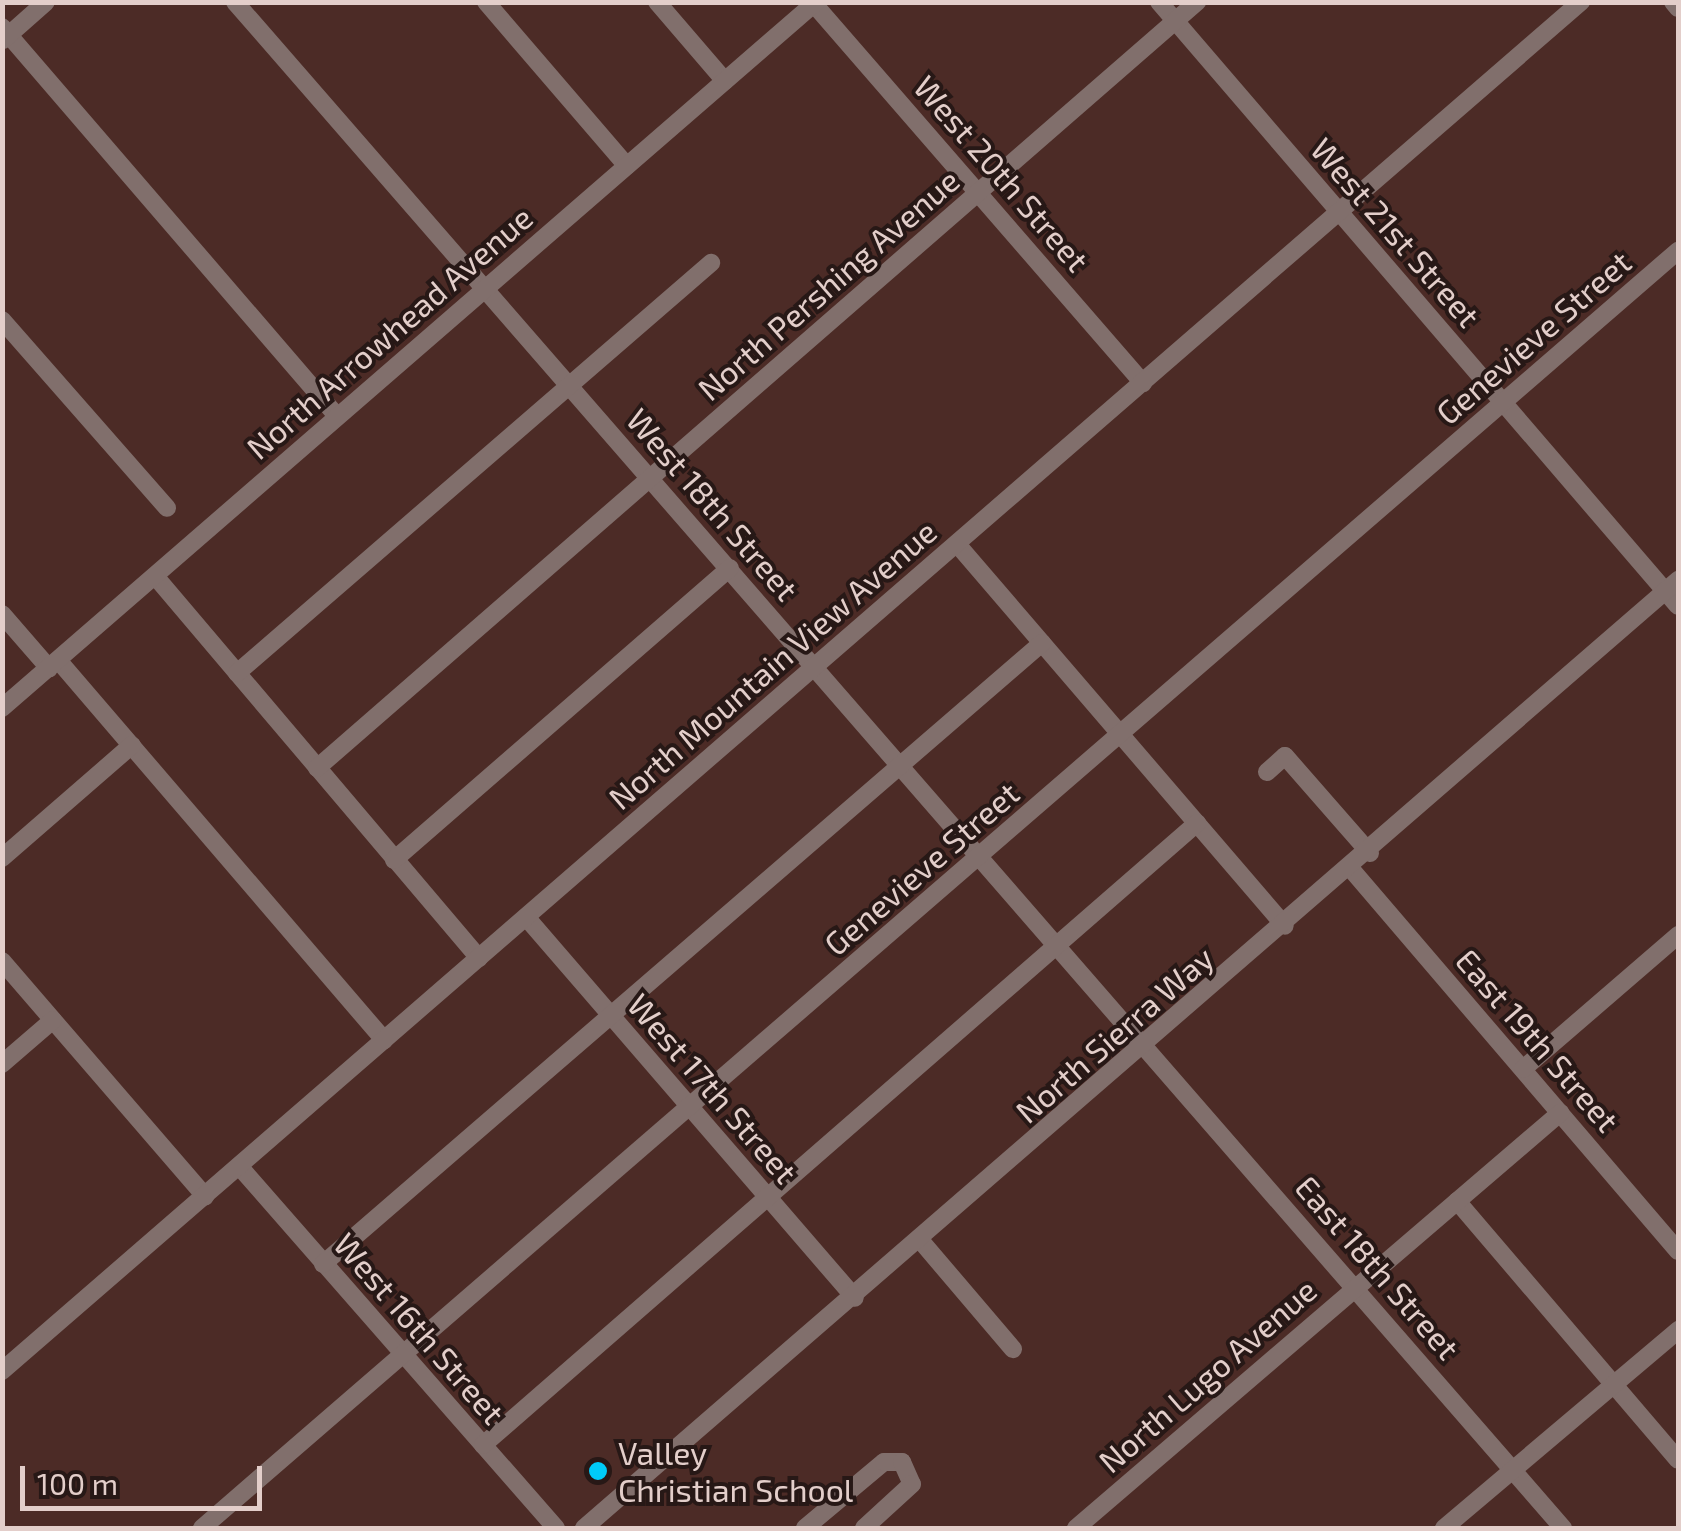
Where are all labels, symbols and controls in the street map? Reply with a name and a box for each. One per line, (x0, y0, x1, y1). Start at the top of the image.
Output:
street label: West 20th Street (907, 67, 1097, 279)
street label: West 21st Street (1304, 130, 1488, 334)
street label: North Pershing Avenue (689, 160, 967, 408)
street label: North Arrowhead Avenue (238, 197, 540, 467)
street label: Genevieve Street (1428, 242, 1638, 432)
street label: West 18th Street (619, 400, 807, 608)
street label: North Mountain View Avenue (600, 511, 944, 817)
street label: Genevieve Street (816, 773, 1026, 963)
street label: North Sierra Way (1007, 938, 1221, 1130)
street label: East 19th Street (1448, 941, 1628, 1139)
street label: West 17th Street (620, 985, 806, 1191)
street label: East 18th Street (1288, 1168, 1468, 1366)
street label: West 16th Street (327, 1225, 513, 1431)
street label: North Lugo Avenue (1090, 1270, 1324, 1480)
place label: Valley Christian School (618, 1434, 853, 1509)
scale bar (25, 1446, 268, 1508)
marker: Valley Christian School (587, 1460, 609, 1482)
text: 100 m (37, 1465, 118, 1501)

